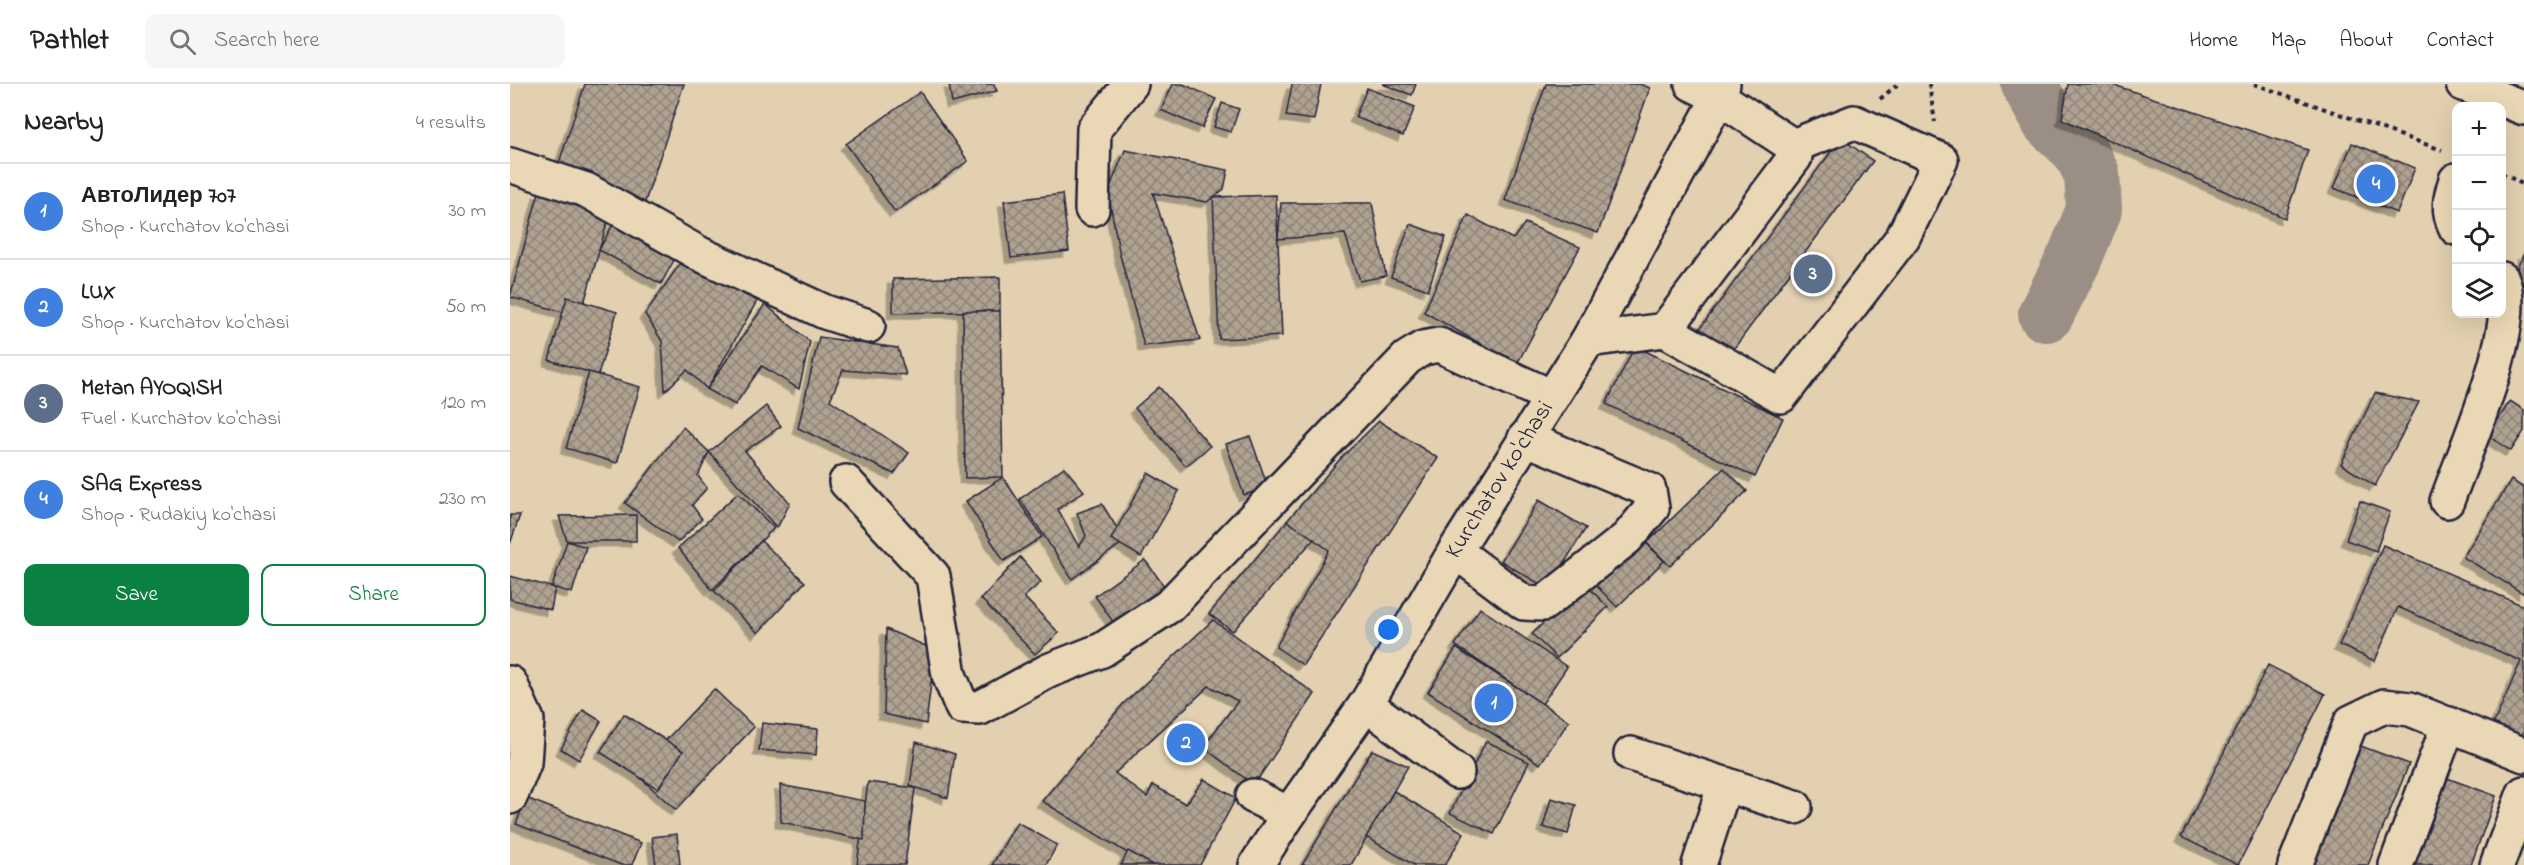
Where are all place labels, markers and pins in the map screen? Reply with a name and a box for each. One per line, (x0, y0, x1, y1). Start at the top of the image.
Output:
pin: 4 (2356, 162, 2396, 206)
pin: 3 (1794, 252, 1832, 297)
pin: 1 (1474, 680, 1514, 726)
pin: 2 (1166, 720, 1206, 766)

